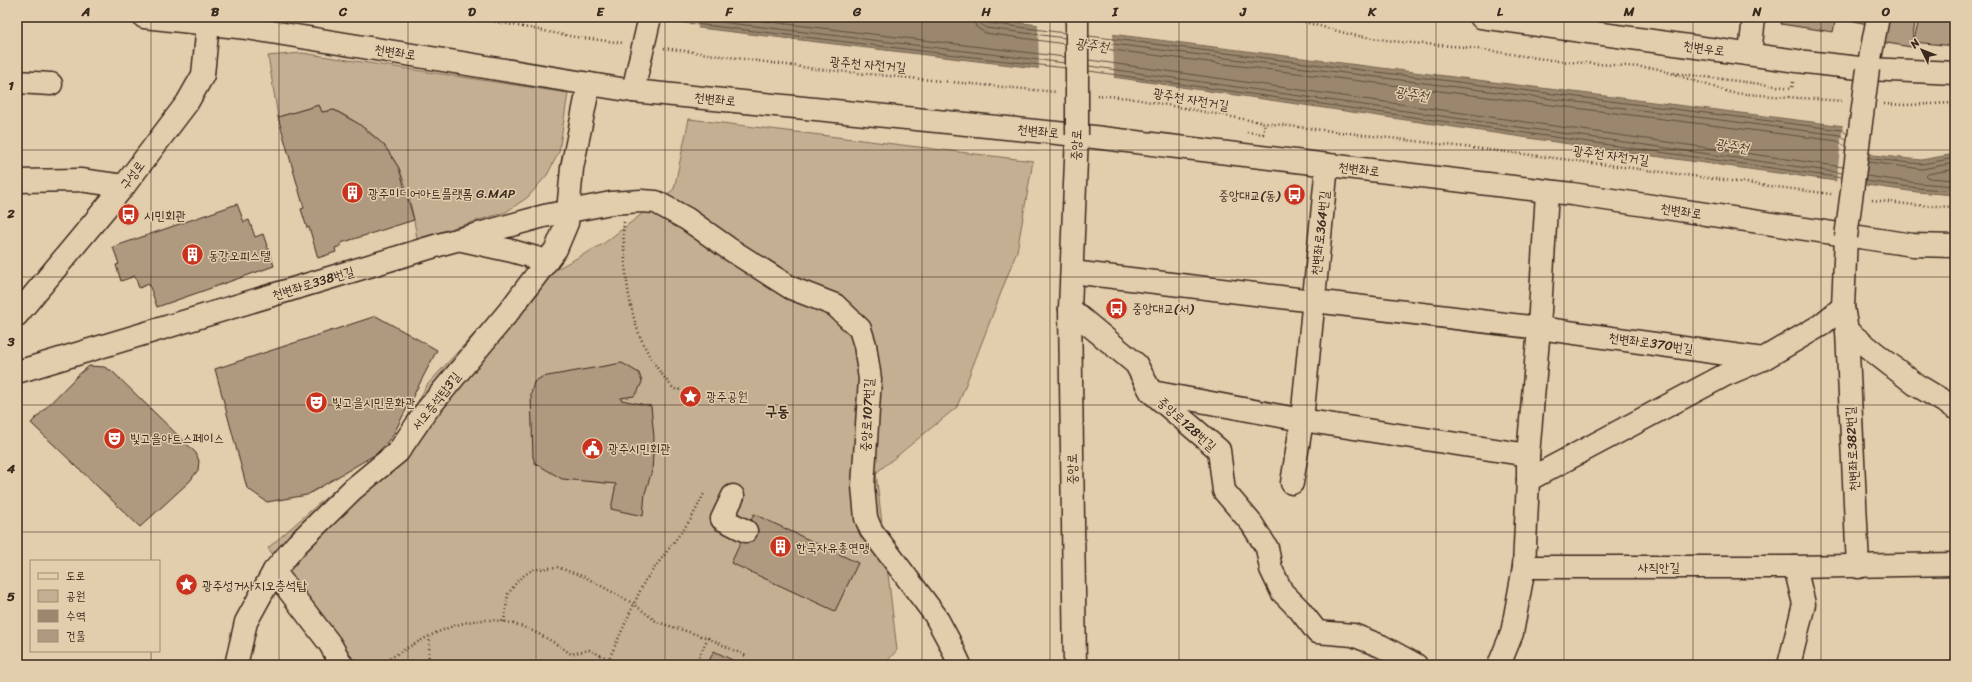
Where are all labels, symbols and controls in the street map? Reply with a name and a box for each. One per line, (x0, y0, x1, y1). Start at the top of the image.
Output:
text: A (81, 0, 90, 23)
text: B (211, 0, 220, 23)
text: C (338, 0, 348, 23)
text: D (468, 0, 476, 23)
text: E (596, 0, 605, 23)
text: F (724, 0, 733, 23)
text: G (852, 0, 862, 23)
text: H (980, 0, 991, 23)
text: I (1111, 0, 1119, 23)
text: J (1239, 0, 1247, 23)
text: K (1367, 0, 1377, 23)
text: L (1497, 0, 1504, 23)
text: M (1623, 0, 1635, 23)
text: N (1751, 0, 1762, 23)
text: O (1881, 0, 1891, 23)
north arrow (1902, 30, 1942, 70)
water label: 광주천 (1074, 31, 1112, 60)
street label: 천변우로 (1682, 34, 1726, 62)
text: N (1905, 34, 1925, 54)
street label: 천변좌로 (373, 37, 417, 67)
street label: 광주천 자전거길 (829, 49, 907, 79)
text: 1 (8, 74, 14, 97)
water label: 광주천 (1393, 79, 1432, 109)
street label: 광주천 자전거길 (1151, 81, 1231, 117)
street label: 천변좌로 (693, 85, 737, 113)
street label: 천변좌로 (1016, 117, 1060, 145)
street label: 중앙로 (1064, 129, 1088, 161)
water label: 광주천 (1713, 131, 1752, 161)
street label: 광주천 자전거길 (1571, 138, 1651, 172)
street label: 천변좌로 (1337, 155, 1381, 183)
street label: 구성로 (113, 156, 151, 194)
building icon: 광주미디어아트플랫폼 G.MAP (340, 180, 366, 206)
place label: 광주미디어아트플랫폼 G.MAP (368, 182, 516, 205)
bus stop icon: 중앙대교(동) (1282, 182, 1308, 208)
place label: 중앙대교(동) (1218, 184, 1281, 207)
street label: 천변좌로364번길 (1304, 189, 1336, 277)
street label: 천변좌로 (1659, 196, 1703, 226)
text: 2 (6, 202, 15, 225)
bus stop icon: 시민회관 (115, 202, 141, 228)
place label: 시민회관 (144, 204, 186, 227)
building icon: 동강오피스텔 (180, 242, 206, 268)
place label: 동강오피스텔 (208, 244, 271, 267)
street label: 천변좌로338번길 (269, 260, 357, 306)
bus stop icon: 중앙대교(서) (1104, 295, 1130, 321)
place label: 중앙대교(서) (1132, 297, 1195, 320)
street label: 천변좌로370번길 (1607, 326, 1695, 360)
text: 3 (6, 330, 15, 353)
street label: 서오층석탑3길 (405, 366, 467, 436)
street label: 중앙로107번길 (854, 378, 880, 452)
place icon: 광주공원 (678, 383, 704, 409)
place label: 광주공원 (706, 385, 748, 408)
theatre icon: 빛고을시민문화관 (304, 389, 330, 415)
place label: 빛고을시민문화관 (332, 391, 416, 414)
street label: 중앙로128번길 (1152, 391, 1222, 457)
district label: 구동 (765, 398, 789, 424)
street label: 천변좌로382번길 (1838, 406, 1866, 492)
theatre icon: 빛고을아트스페이스 (101, 425, 127, 451)
place label: 빛고을아트스페이스 (130, 427, 224, 450)
public building icon: 광주시민회관 (580, 435, 606, 461)
place label: 광주시민회관 (608, 437, 671, 460)
street label: 중앙로 (1060, 453, 1084, 485)
text: 4 (6, 457, 16, 480)
building icon: 한국자유총연맹 (768, 534, 794, 560)
place label: 한국자유총연맹 (796, 536, 869, 559)
street label: 사직안길 (1637, 556, 1680, 579)
legend (30, 560, 160, 652)
text: 도로 (66, 565, 85, 587)
place icon: 광주성거사지오층석탑 (174, 572, 200, 598)
place label: 광주성거사지오층석탑 (202, 574, 307, 597)
text: 5 (7, 585, 15, 608)
text: 공원 (66, 585, 85, 607)
text: 수역 (66, 605, 86, 627)
text: 건물 (66, 625, 86, 647)

